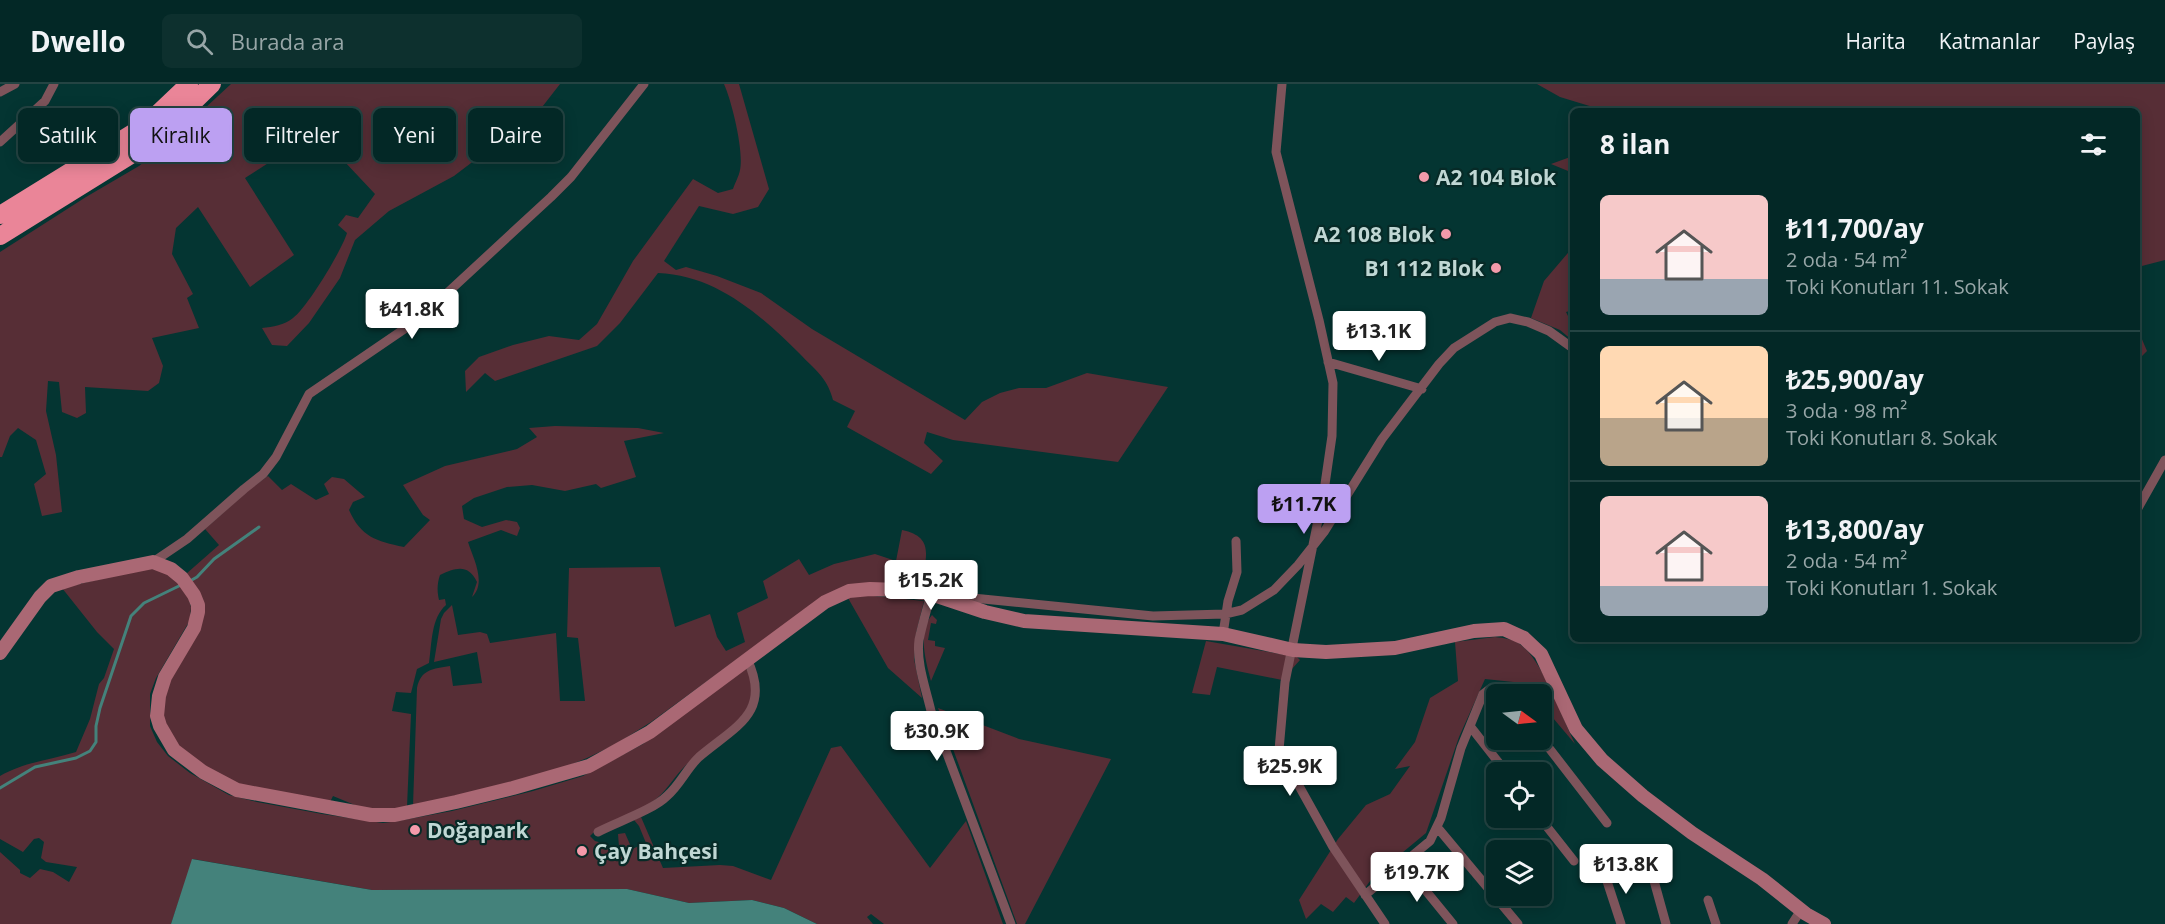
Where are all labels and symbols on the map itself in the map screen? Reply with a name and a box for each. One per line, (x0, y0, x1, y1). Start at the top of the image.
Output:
place label: A2 104 Blok (1436, 163, 1557, 191)
marker: A2 104 Blok (1417, 170, 1431, 184)
place label: A2 108 Blok (1314, 220, 1435, 248)
marker: A2 108 Blok (1439, 227, 1453, 241)
place label: B1 112 Blok (1364, 254, 1485, 282)
marker: B1 112 Blok (1489, 261, 1503, 275)
pin: ₺41.8K (363, 289, 461, 340)
pin: ₺13.1K (1330, 311, 1428, 362)
pin: ₺11.7K (1255, 484, 1353, 535)
pin: ₺15.2K (882, 560, 980, 611)
north arrow (1486, 684, 1552, 750)
pin: ₺30.9K (888, 711, 986, 762)
pin: ₺25.9K (1241, 746, 1339, 797)
place label: Doğapark (427, 816, 530, 844)
marker: Doğapark (408, 823, 422, 837)
place label: Çay Bahçesi (594, 837, 718, 865)
marker: Çay Bahçesi (575, 844, 589, 858)
pin: ₺13.8K (1577, 844, 1675, 895)
pin: ₺19.7K (1368, 852, 1466, 903)

